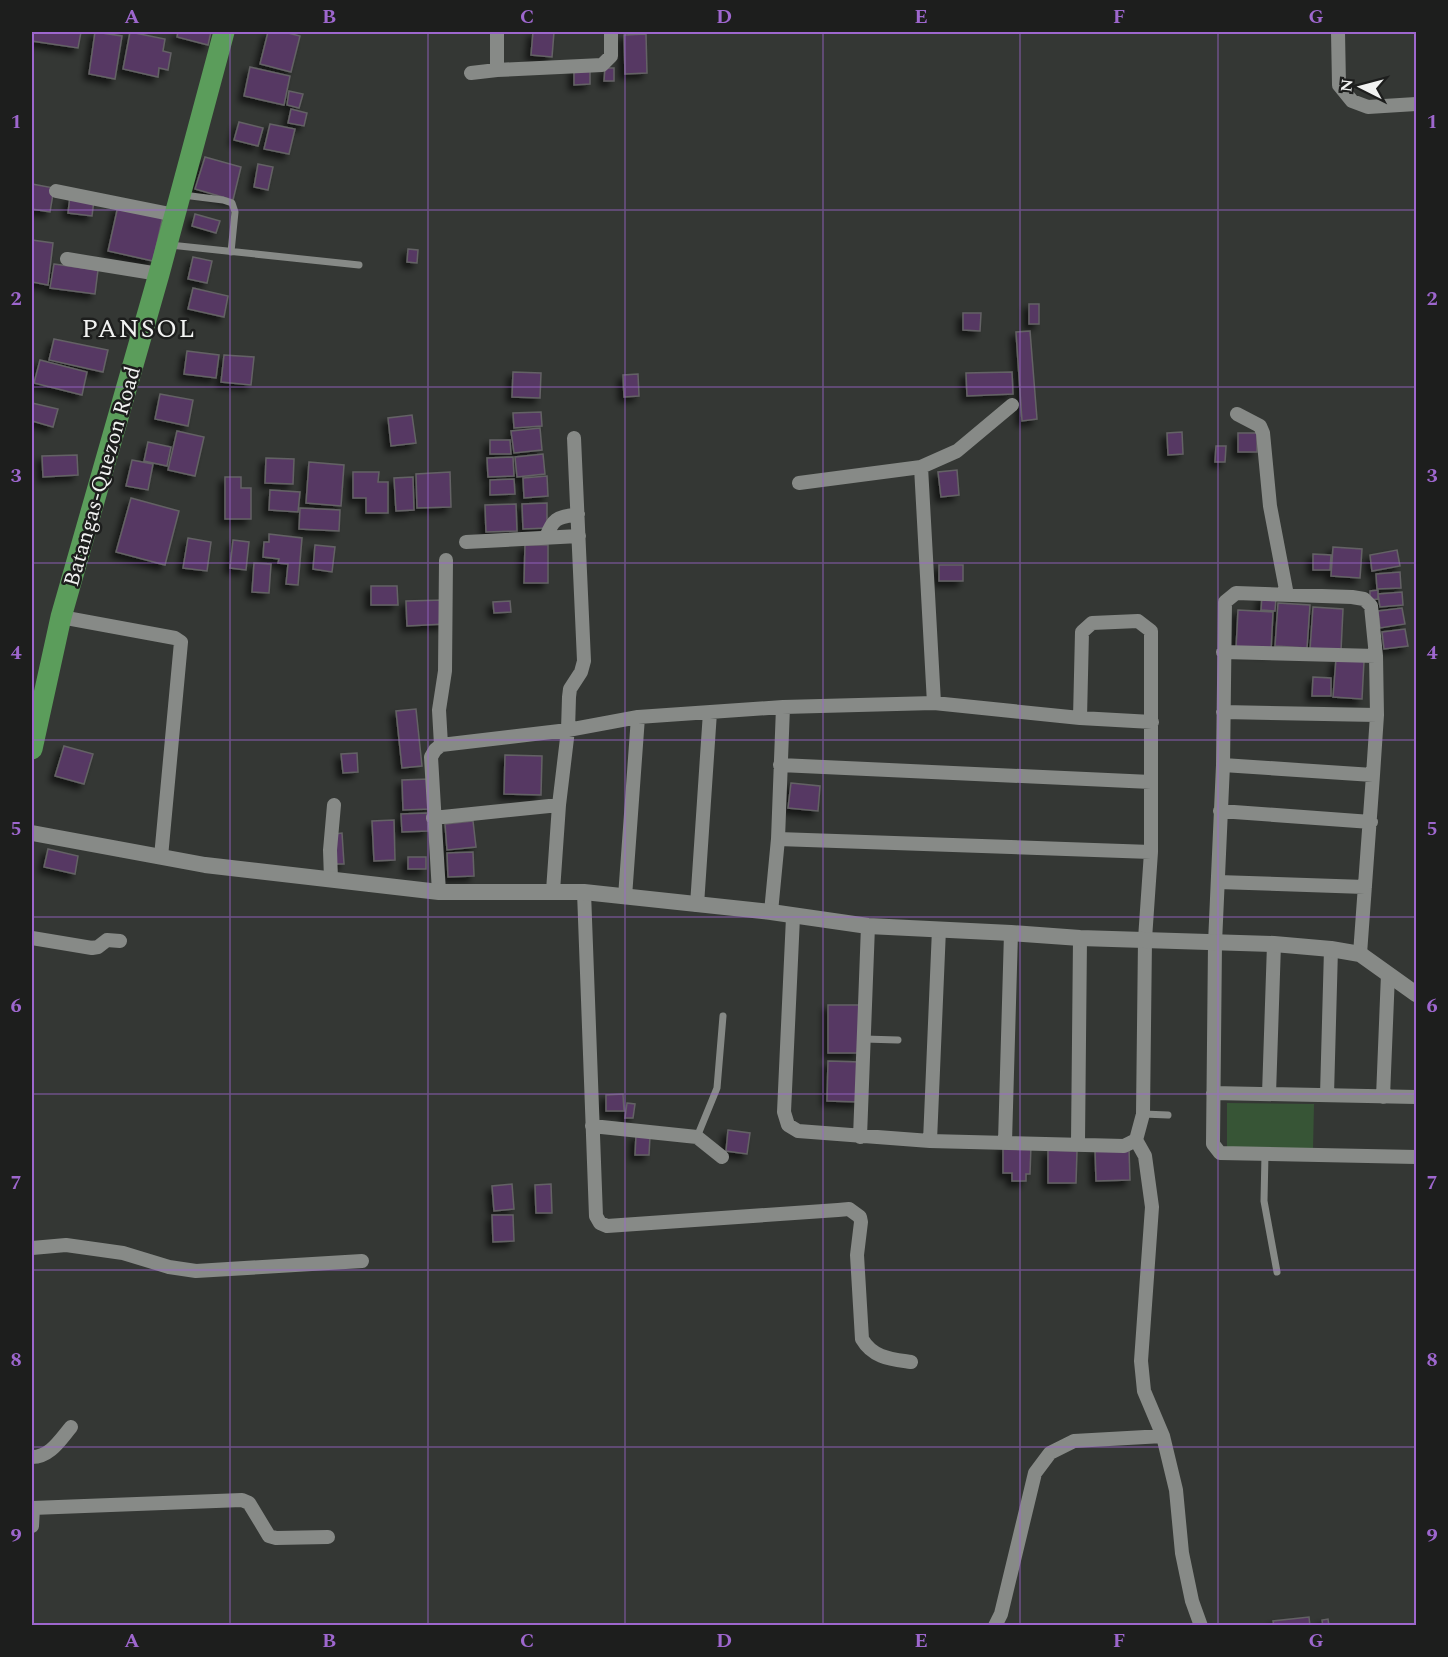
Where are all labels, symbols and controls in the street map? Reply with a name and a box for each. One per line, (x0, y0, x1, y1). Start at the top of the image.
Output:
text: A (124, 2, 140, 32)
text: B (322, 2, 336, 32)
text: C (520, 2, 534, 32)
text: D (716, 2, 732, 32)
text: E (914, 2, 928, 32)
text: F (1113, 2, 1125, 32)
text: G (1308, 2, 1324, 32)
north arrow (1331, 57, 1391, 117)
text: N (1334, 78, 1360, 93)
text: 1 (10, 107, 22, 137)
text: 1 (1426, 107, 1438, 137)
text: 2 (10, 284, 22, 314)
text: 2 (1426, 284, 1438, 314)
district label: PANSOL (81, 309, 197, 349)
street label: Batangas-Quezon Road (55, 362, 150, 590)
text: 3 (10, 461, 22, 491)
text: 3 (1426, 461, 1438, 491)
text: 4 (10, 638, 22, 668)
text: 4 (1426, 638, 1438, 668)
text: 5 (10, 814, 22, 844)
text: 5 (1426, 814, 1438, 844)
text: 6 (10, 991, 22, 1021)
text: 6 (1426, 991, 1438, 1021)
text: 7 (10, 1168, 22, 1198)
text: 7 (1426, 1168, 1438, 1198)
text: 8 (10, 1345, 22, 1375)
text: 8 (1426, 1345, 1438, 1375)
text: 9 (10, 1521, 22, 1551)
text: 9 (1426, 1521, 1438, 1551)
text: A (124, 1626, 140, 1656)
text: B (322, 1626, 336, 1656)
text: C (520, 1626, 534, 1656)
text: D (716, 1626, 732, 1656)
text: E (914, 1626, 928, 1656)
text: F (1113, 1626, 1125, 1656)
text: G (1308, 1626, 1324, 1656)

